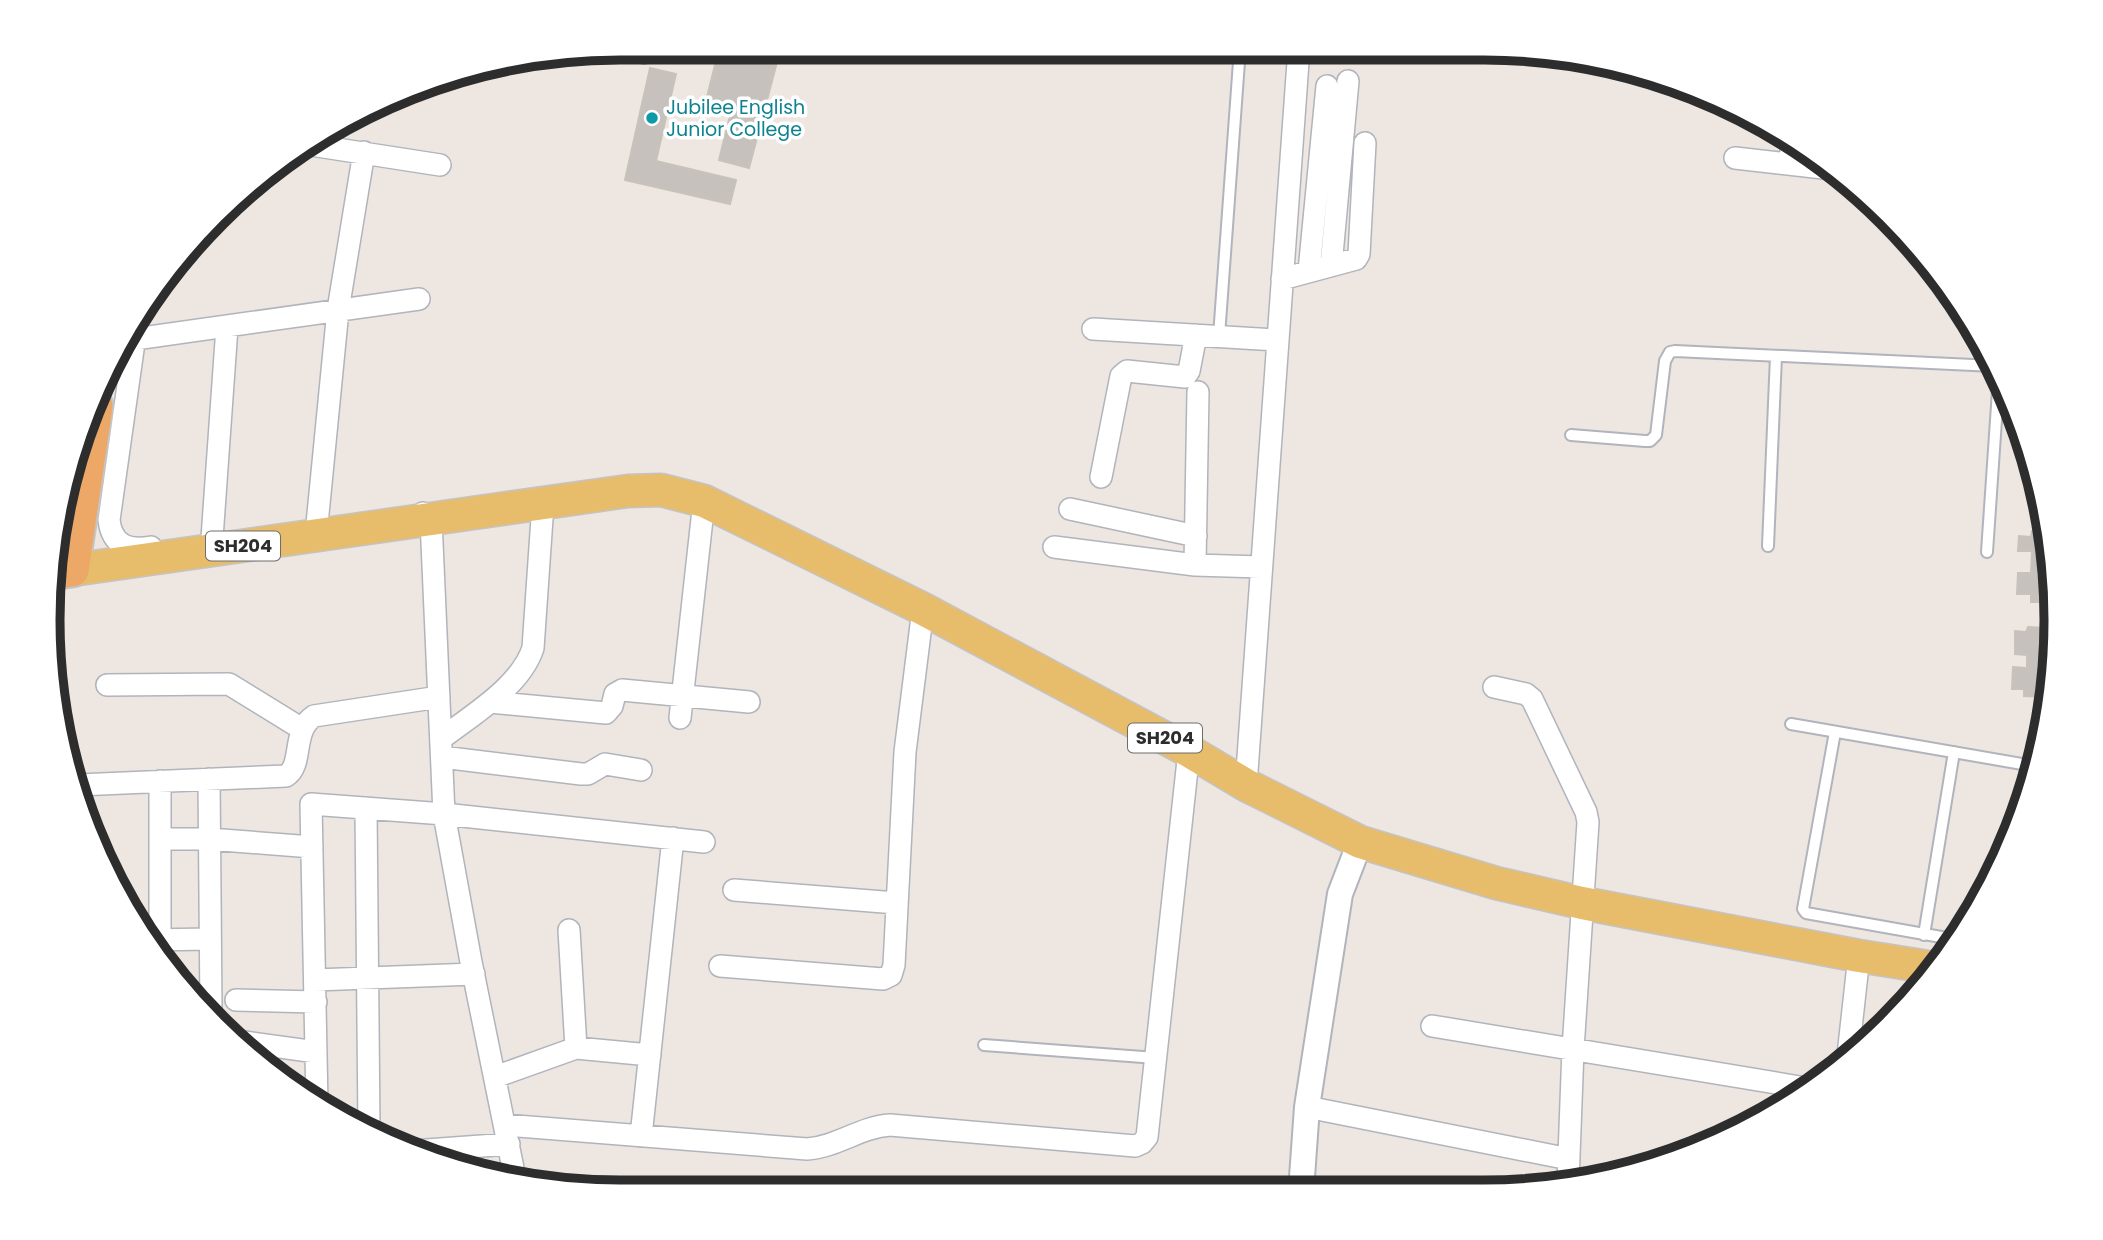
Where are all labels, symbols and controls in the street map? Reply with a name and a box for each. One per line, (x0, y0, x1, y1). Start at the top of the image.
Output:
place label: Jubilee English Junior College (666, 94, 805, 143)
marker: Jubilee English Junior College (644, 110, 660, 126)
road number: SH204 (206, 532, 280, 560)
road number: SH204 (1128, 724, 1202, 752)

